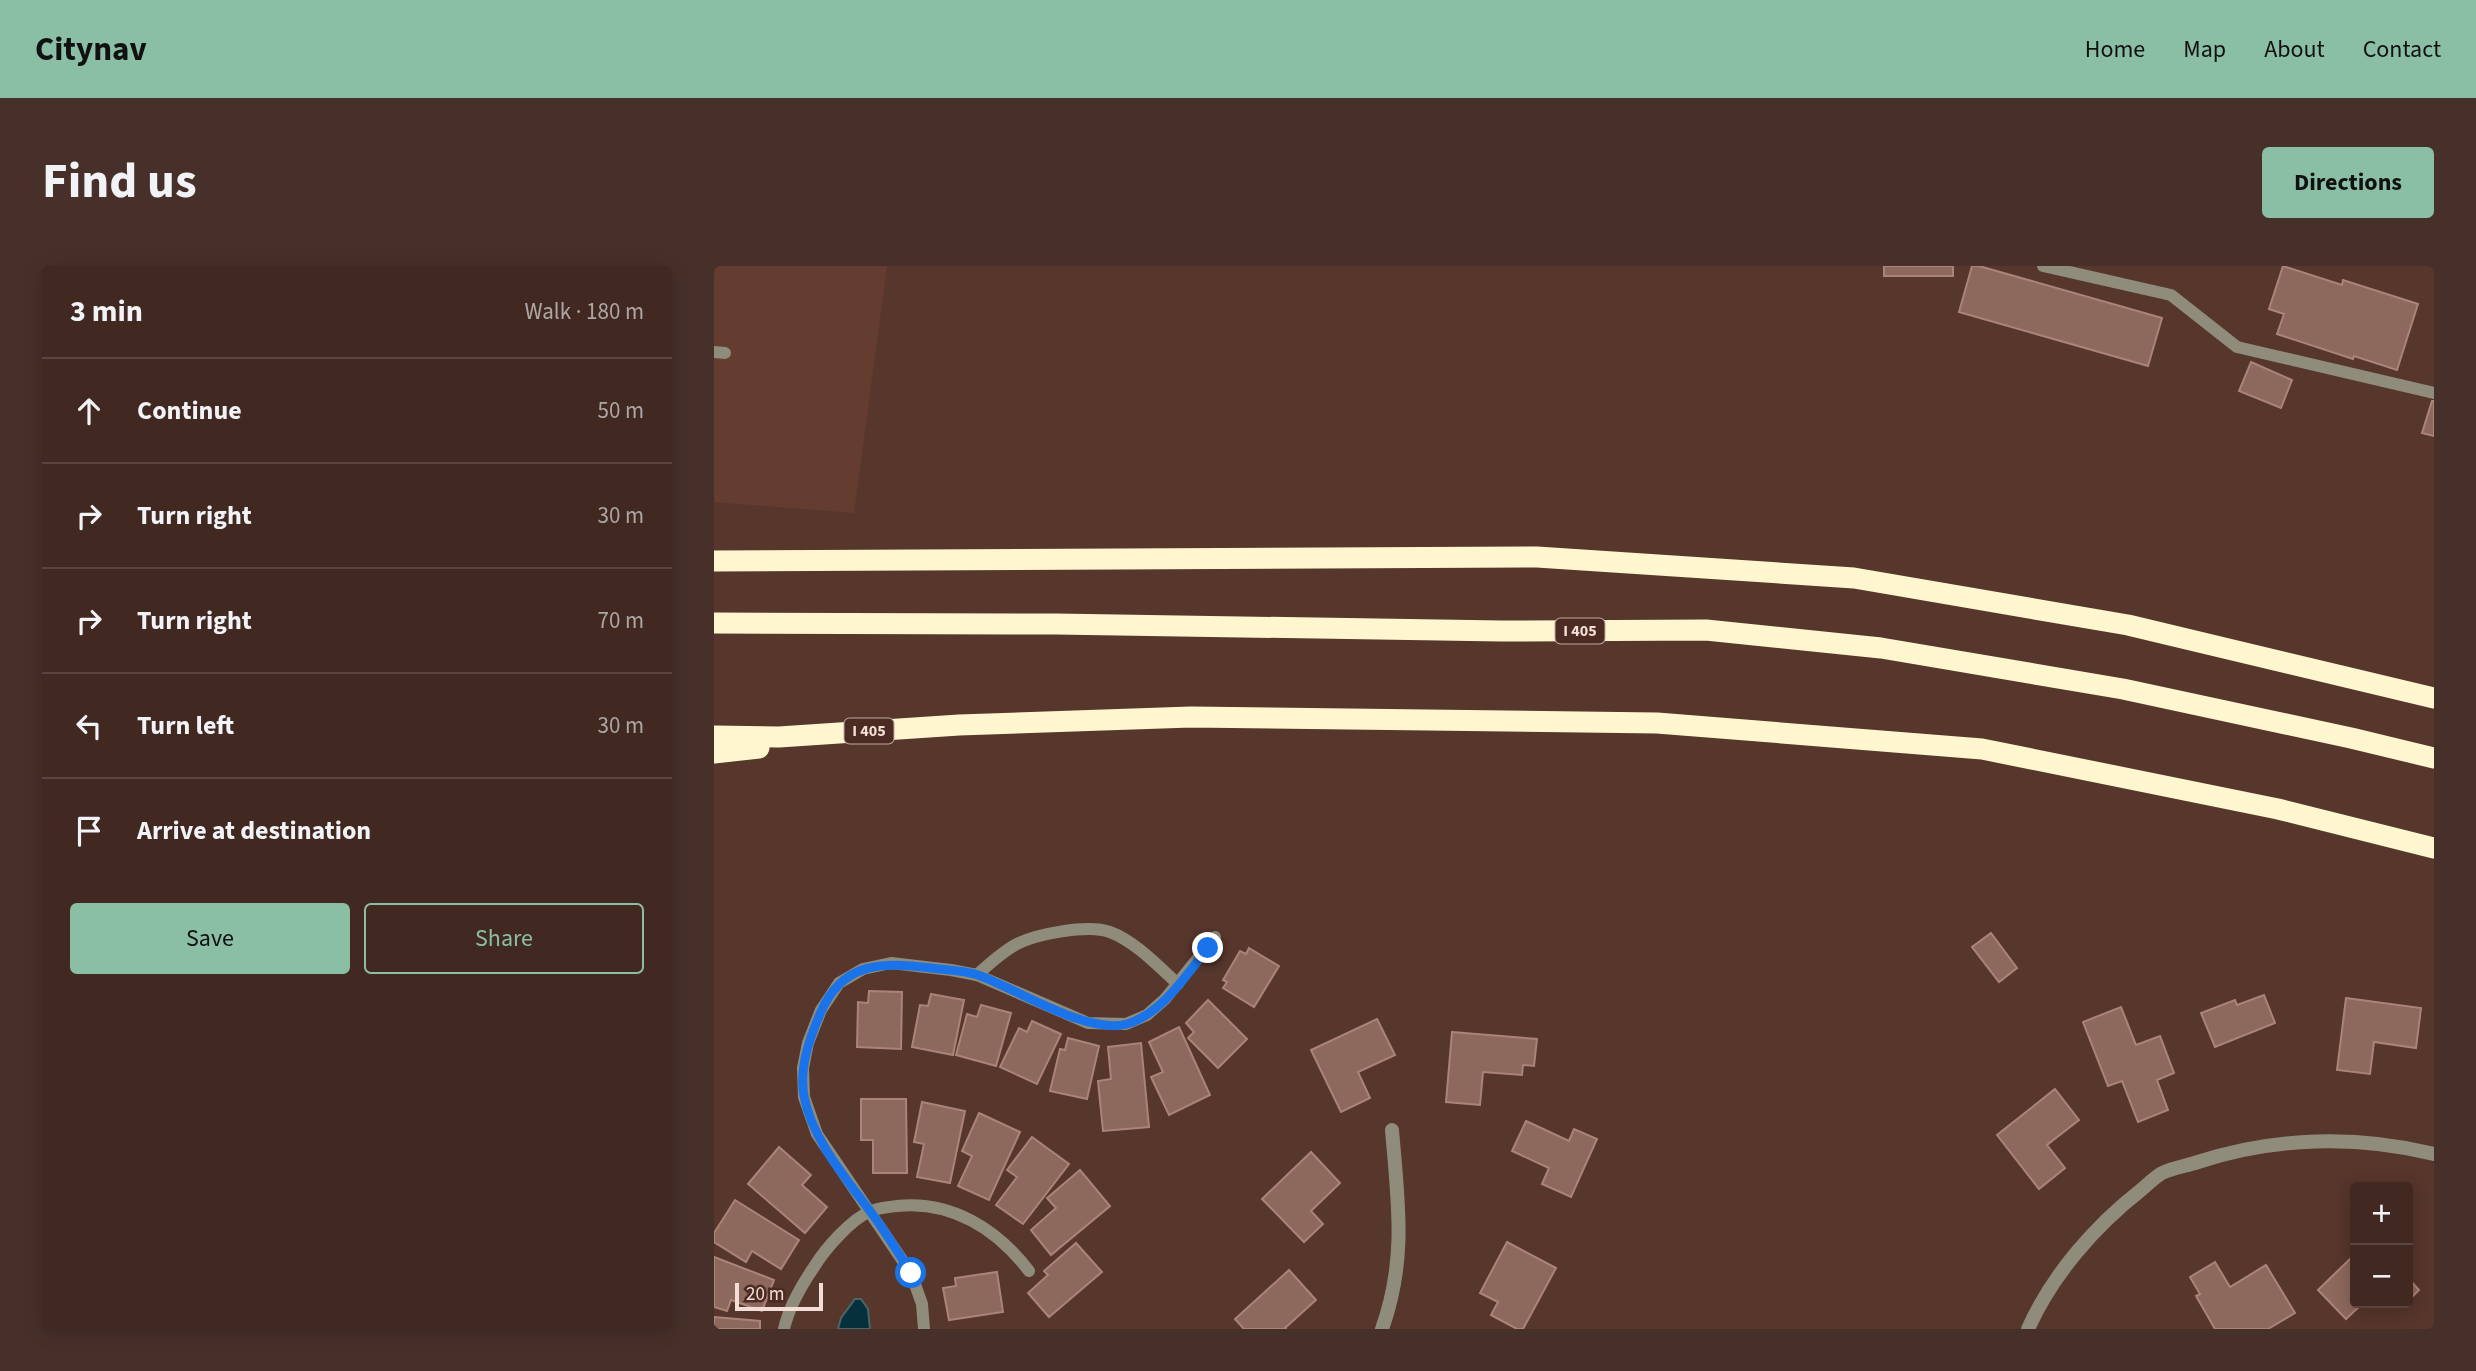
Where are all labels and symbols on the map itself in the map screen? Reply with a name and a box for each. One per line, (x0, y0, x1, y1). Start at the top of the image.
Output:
road number: I 405 (1556, 618, 1604, 644)
road number: I 405 (844, 718, 894, 744)
route end (1192, 932, 1223, 963)
route start (895, 1257, 926, 1288)
scale bar (735, 1280, 822, 1312)

